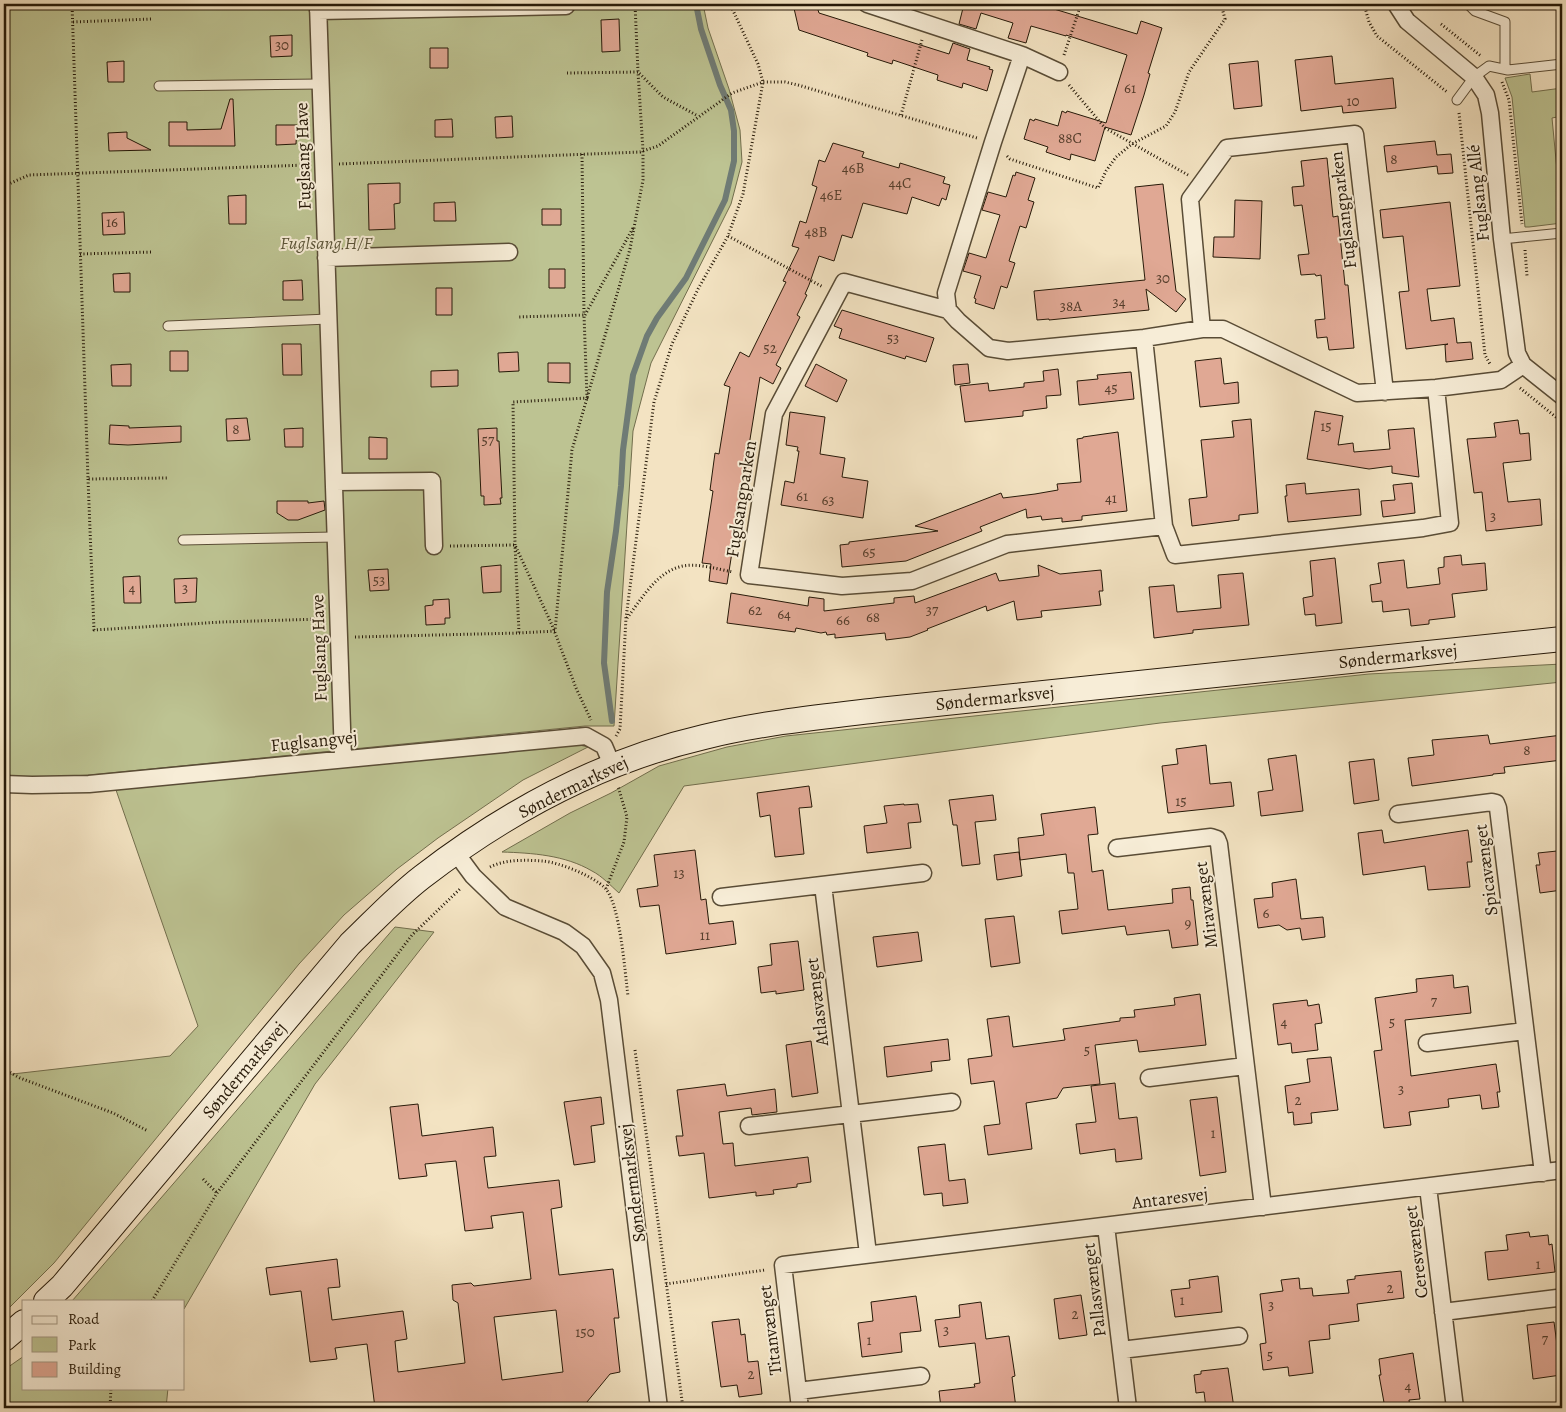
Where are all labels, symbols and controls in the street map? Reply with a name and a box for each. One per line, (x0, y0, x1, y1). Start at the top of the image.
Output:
house number: 30 (275, 35, 289, 55)
house number: 61 (1124, 78, 1136, 98)
house number: 10 (1346, 91, 1360, 111)
street label: Fuglsang Have (289, 102, 317, 210)
house number: 88C (1058, 128, 1082, 148)
street label: Fuglsang Allé (1461, 143, 1495, 243)
house number: 8 (1390, 149, 1398, 169)
street label: Fuglsangparken (1324, 150, 1362, 270)
house number: 46B (842, 158, 864, 178)
house number: 44C (889, 173, 911, 193)
house number: 46E (820, 185, 842, 205)
house number: 16 (106, 212, 118, 232)
house number: 48B (804, 222, 828, 242)
park label: Fuglsang H/F (280, 231, 373, 255)
house number: 30 (1156, 268, 1170, 288)
house number: 34 (1112, 292, 1126, 312)
house number: 38A (1060, 296, 1082, 316)
house number: 53 (887, 328, 899, 348)
house number: 52 (763, 338, 777, 358)
house number: 45 (1104, 378, 1118, 398)
house number: 15 (1320, 416, 1332, 436)
house number: 8 (232, 419, 240, 439)
house number: 57 (482, 430, 495, 450)
street label: Fuglsangparken (720, 439, 762, 559)
house number: 61 (796, 486, 808, 506)
house number: 41 (1105, 488, 1117, 508)
house number: 63 (821, 490, 835, 510)
house number: 3 (1490, 506, 1496, 526)
house number: 65 (862, 542, 876, 562)
house number: 53 (373, 570, 385, 590)
house number: 4 (129, 578, 136, 598)
house number: 3 (182, 578, 188, 598)
street label: Fuglsang Have (305, 594, 333, 702)
house number: 62 (748, 600, 762, 620)
house number: 37 (926, 600, 939, 620)
house number: 64 (777, 604, 791, 624)
house number: 68 (866, 607, 880, 627)
house number: 66 (836, 610, 850, 630)
street label: Søndermarksvej (1337, 638, 1459, 674)
street label: Søndermarksvej (934, 680, 1056, 716)
street label: Fuglsangvej (269, 725, 359, 757)
house number: 8 (1523, 740, 1531, 760)
street label: Søndermarksvej (514, 750, 632, 824)
house number: 15 (1175, 791, 1187, 811)
street label: Spicavænget (1468, 823, 1504, 917)
street label: Miravænget (1189, 860, 1223, 950)
house number: 13 (673, 863, 685, 883)
house number: 6 (1263, 903, 1270, 923)
house number: 9 (1185, 913, 1192, 933)
house number: 11 (700, 925, 710, 945)
street label: Atlasvænget (800, 956, 834, 1049)
house number: 7 (1431, 991, 1438, 1011)
house number: 4 (1281, 1012, 1288, 1032)
house number: 5 (1389, 1012, 1395, 1032)
street label: Søndermarksvej (196, 1017, 292, 1123)
house number: 5 (1084, 1040, 1090, 1060)
house number: 3 (1398, 1079, 1404, 1099)
house number: 2 (1294, 1090, 1302, 1110)
street label: Søndermarksvej (613, 1122, 651, 1244)
house number: 1 (1210, 1123, 1216, 1143)
street label: Antaresvej (1130, 1181, 1210, 1215)
street label: Ceresvænget (1398, 1204, 1434, 1300)
street label: Pallasvænget (1076, 1241, 1112, 1338)
house number: 1 (1535, 1254, 1541, 1274)
house number: 2 (1386, 1278, 1394, 1298)
street label: Titanvænget (753, 1284, 787, 1376)
house number: 1 (1179, 1290, 1185, 1310)
house number: 3 (1268, 1295, 1274, 1315)
legend (22, 1300, 185, 1390)
house number: 2 (1071, 1304, 1079, 1324)
text: Road (68, 1309, 100, 1329)
house number: 3 (943, 1320, 949, 1340)
house number: 150 (575, 1322, 595, 1342)
house number: 7 (1542, 1329, 1549, 1349)
house number: 1 (866, 1330, 872, 1350)
text: Park (68, 1335, 97, 1355)
house number: 5 (1267, 1345, 1273, 1365)
text: Building (68, 1359, 121, 1379)
house number: 2 (747, 1364, 755, 1384)
house number: 4 (1405, 1376, 1412, 1396)

